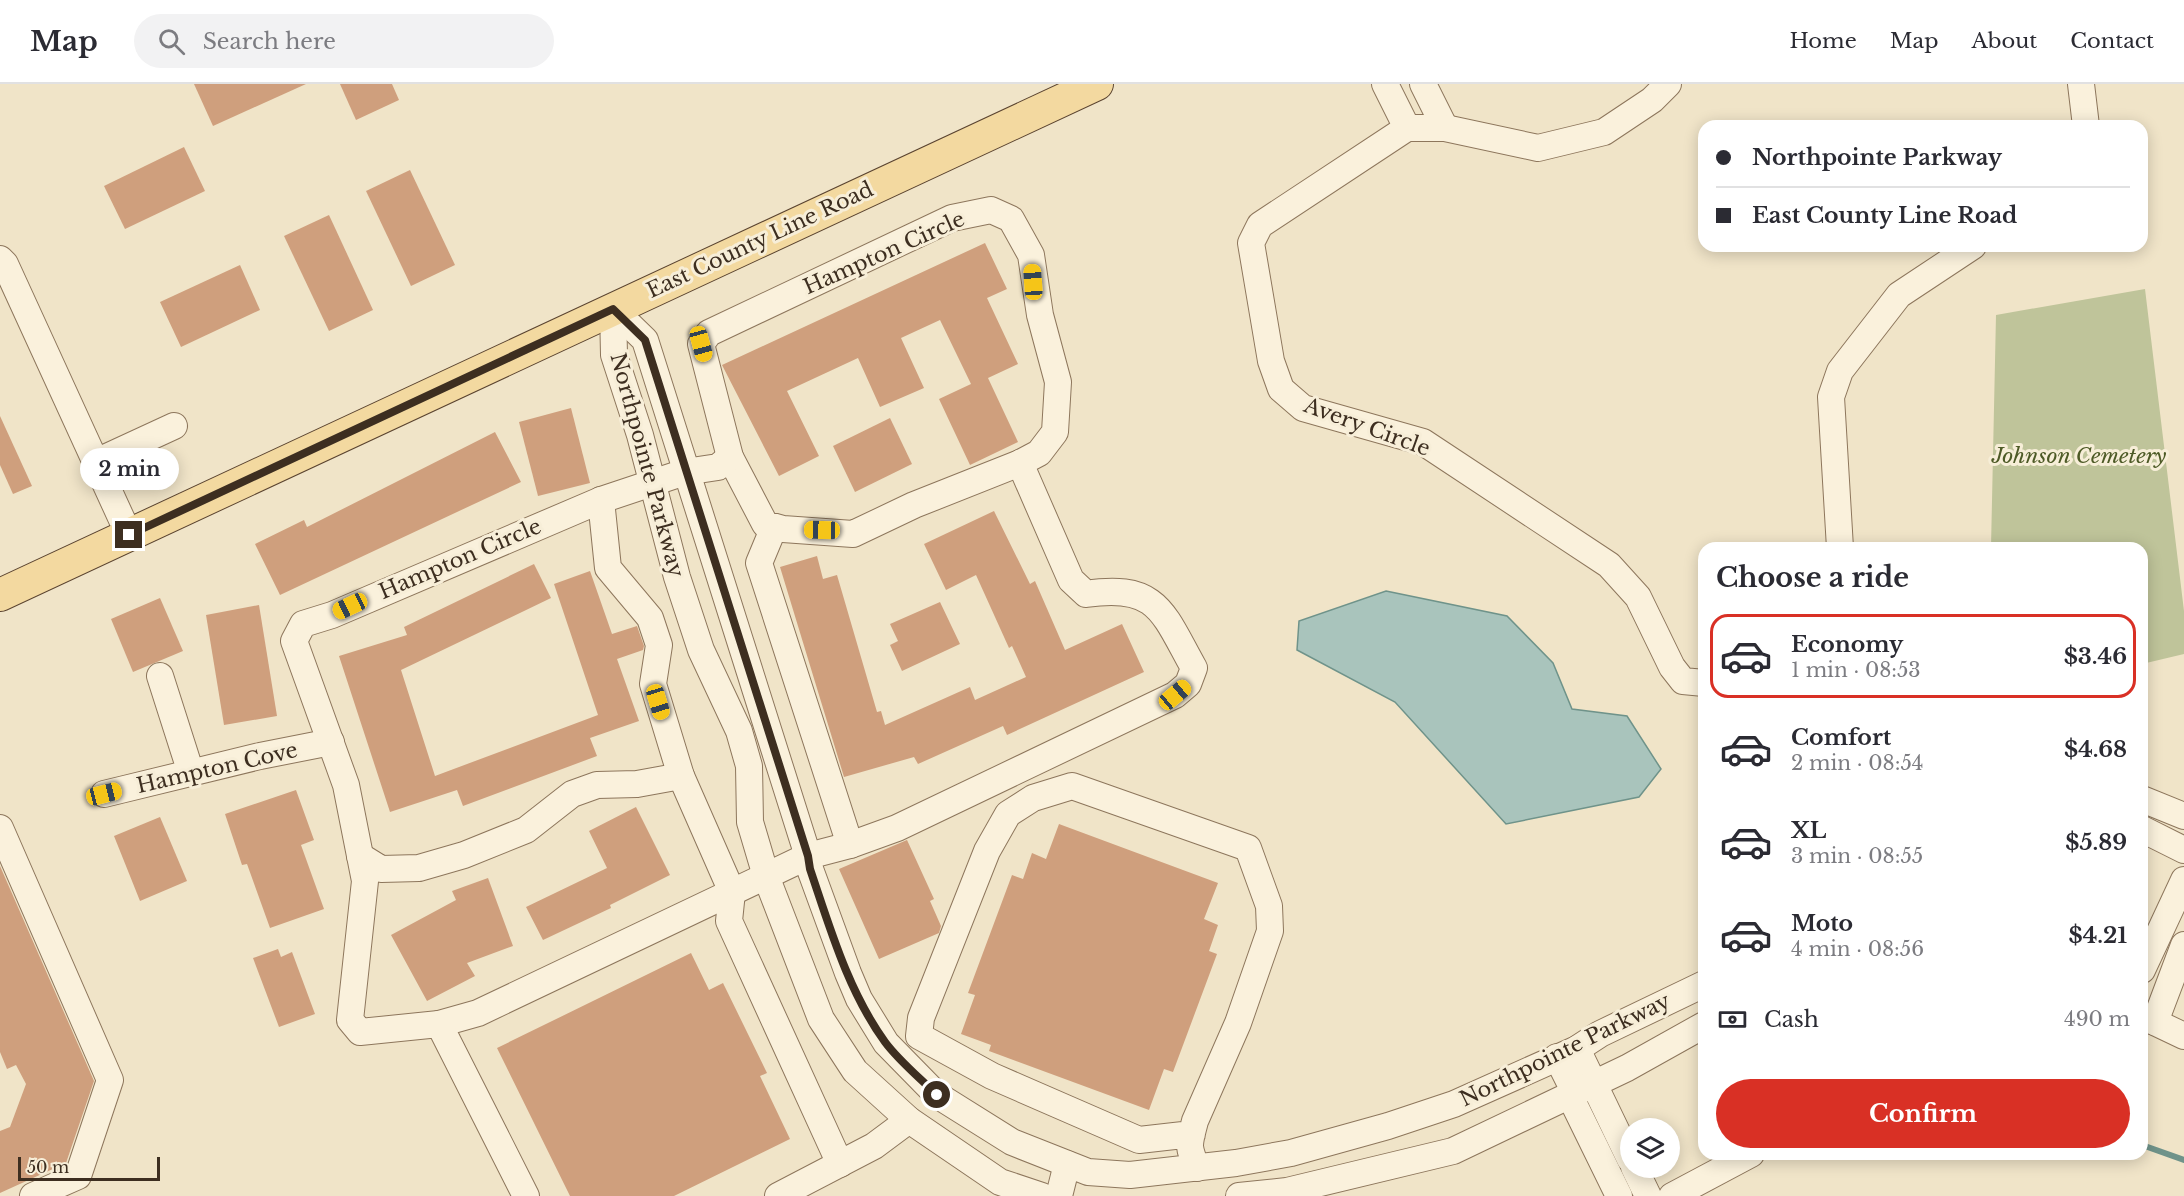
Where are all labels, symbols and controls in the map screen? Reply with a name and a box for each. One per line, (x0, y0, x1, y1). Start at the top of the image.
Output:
search box (134, 14, 554, 68)
text: Map (30, 24, 98, 59)
icon: search (155, 25, 188, 58)
text: Search here (203, 28, 336, 55)
text: Home (1790, 28, 1857, 54)
text: Map (1890, 28, 1938, 54)
text: About (1971, 28, 2037, 54)
text: Contact (2070, 28, 2154, 54)
text: Northpointe Parkway (1752, 144, 2002, 171)
street label: East County Line Road (643, 176, 877, 304)
text: East County Line Road (1752, 202, 2017, 229)
street label: Hampton Circle (799, 206, 969, 300)
car (1023, 263, 1043, 301)
car (688, 324, 714, 364)
street label: Northpointe Parkway (605, 350, 690, 581)
street label: Avery Circle (1300, 392, 1434, 462)
park label: Johnson Cemetery (1991, 443, 2166, 469)
callout: 2 min (80, 448, 178, 490)
text: 2 min (98, 457, 161, 481)
street label: Hampton Circle (375, 513, 545, 605)
route end (115, 521, 142, 548)
car (804, 521, 840, 539)
text: Choose a ride (1716, 561, 1909, 594)
car (330, 590, 370, 622)
icon: car (1719, 629, 1773, 683)
text: Economy (1791, 631, 1903, 658)
text: $3.46 (2064, 643, 2127, 670)
text: 1 min · 08:53 (1791, 658, 1921, 682)
car (1155, 677, 1195, 713)
car (644, 682, 672, 722)
icon: car (1719, 722, 1773, 776)
text: Comfort (1791, 724, 1891, 751)
text: $4.68 (2064, 736, 2127, 763)
street label: Hampton Cove (134, 737, 300, 799)
text: 2 min · 08:54 (1791, 751, 1923, 775)
car (84, 781, 124, 807)
icon: car (1719, 815, 1773, 869)
text: XL (1791, 817, 1826, 844)
text: $5.89 (2065, 829, 2127, 856)
text: 3 min · 08:55 (1791, 844, 1923, 868)
icon: car (1719, 908, 1773, 962)
text: Moto (1791, 910, 1853, 937)
text: $4.21 (2069, 922, 2127, 949)
text: 4 min · 08:56 (1791, 937, 1924, 961)
street label: Northpointe Parkway (1455, 987, 1675, 1112)
icon: cash (1716, 1003, 1749, 1036)
text: Cash (1764, 1006, 1819, 1033)
text: 490 m (2064, 1007, 2130, 1031)
button: Confirm (1716, 1079, 2130, 1148)
route start (923, 1081, 950, 1108)
map controls (1620, 1118, 1680, 1178)
button: layers (1620, 1118, 1680, 1178)
scale bar (18, 1154, 160, 1182)
text: 50 m (27, 1157, 69, 1177)

